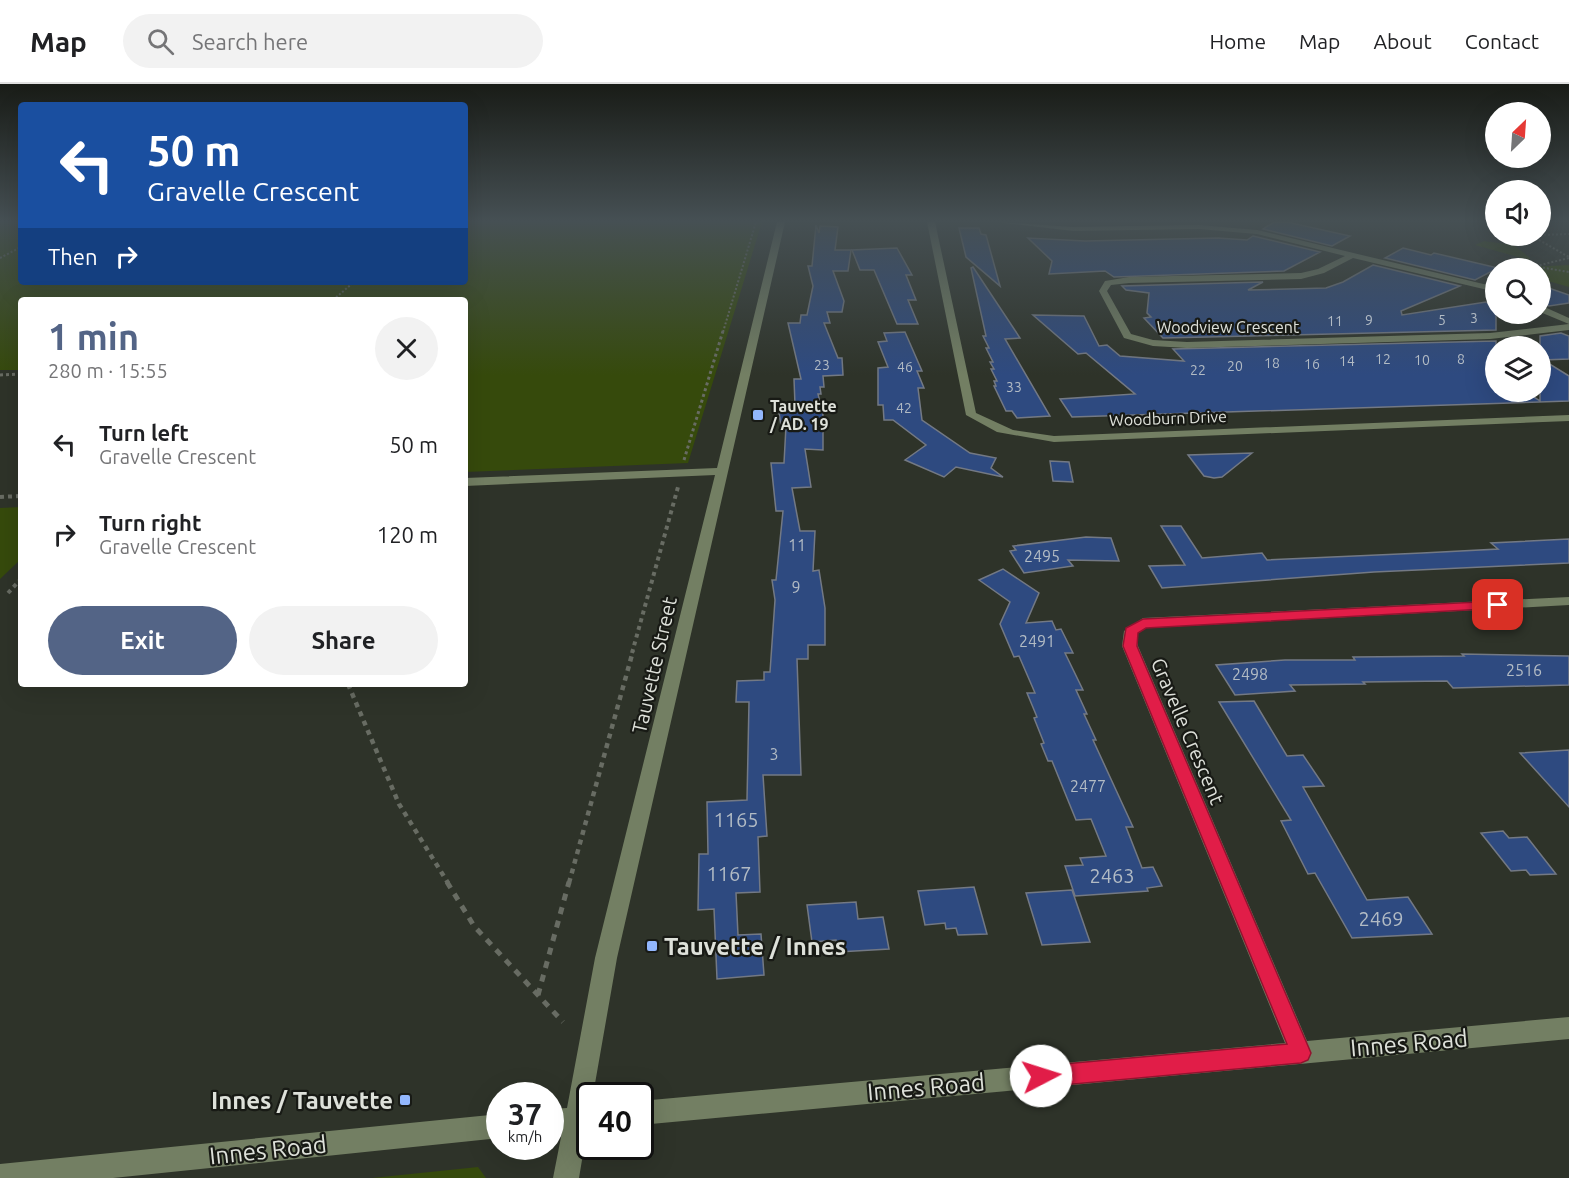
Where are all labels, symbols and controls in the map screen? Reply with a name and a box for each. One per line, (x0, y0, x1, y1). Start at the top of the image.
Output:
search box (123, 14, 543, 68)
icon: search (144, 25, 177, 58)
text: Map (30, 26, 87, 57)
text: Search here (192, 29, 308, 54)
text: Home (1209, 29, 1266, 53)
text: Map (1299, 29, 1340, 53)
text: About (1373, 29, 1432, 53)
text: Contact (1465, 29, 1539, 53)
north arrow (1485, 102, 1551, 168)
map controls (1485, 102, 1551, 402)
icon: left (48, 126, 126, 204)
text: 50 m (147, 127, 241, 174)
text: Gravelle Crescent (147, 176, 359, 206)
button: sound (1485, 180, 1551, 246)
icon: right (110, 240, 143, 273)
text: Then (48, 244, 98, 269)
button: search (1485, 258, 1551, 324)
house number: 3 (1470, 310, 1478, 326)
house number: 9 (1365, 312, 1373, 328)
house number: 5 (1438, 312, 1446, 328)
house number: 11 (1327, 313, 1343, 329)
text: 1 min (48, 316, 139, 357)
button: close (375, 317, 438, 380)
street label: Woodview Crescent (1157, 318, 1300, 336)
button: layers (1485, 336, 1551, 402)
house number: 12 (1375, 351, 1391, 367)
house number: 8 (1457, 351, 1465, 367)
house number: 10 (1414, 352, 1430, 368)
house number: 14 (1339, 353, 1355, 369)
house number: 18 (1264, 355, 1280, 371)
house number: 16 (1304, 356, 1320, 372)
house number: 23 (814, 357, 830, 373)
house number: 20 (1227, 358, 1243, 374)
text: 280 m · 15:55 (48, 359, 168, 382)
house number: 46 (897, 359, 913, 375)
house number: 22 (1190, 362, 1206, 378)
house number: 33 (1006, 379, 1022, 395)
place label: Tauvette / AD. 19 (769, 397, 837, 433)
house number: 42 (896, 400, 912, 416)
street label: Woodburn Drive (1109, 407, 1227, 429)
marker: Tauvette / AD. 19 (751, 408, 765, 422)
text: Turn left (99, 420, 189, 445)
icon: left (48, 428, 81, 461)
text: 50 m (389, 432, 438, 457)
text: Gravelle Crescent (99, 445, 256, 468)
text: Turn right (99, 510, 201, 535)
icon: right (48, 518, 81, 551)
text: 120 m (377, 522, 438, 547)
text: Gravelle Crescent (99, 535, 256, 558)
house number: 11 (788, 536, 806, 554)
house number: 2495 (1024, 547, 1060, 565)
house number: 9 (791, 578, 801, 596)
pin (1472, 579, 1523, 630)
icon: arrive (1481, 588, 1514, 621)
street label: Tauvette Street (627, 594, 681, 736)
button: Exit (48, 606, 237, 675)
button: Share (249, 606, 438, 675)
house number: 2491 (1019, 632, 1055, 650)
street label: Gravelle Crescent (1147, 654, 1229, 808)
house number: 2516 (1506, 661, 1542, 679)
house number: 2498 (1232, 665, 1268, 683)
house number: 3 (769, 745, 779, 763)
house number: 2477 (1070, 777, 1106, 795)
house number: 1165 (713, 808, 759, 831)
house number: 1167 (706, 862, 752, 885)
house number: 2463 (1089, 864, 1135, 887)
house number: 2469 (1358, 907, 1404, 930)
place label: Tauvette / Innes (664, 933, 846, 960)
marker: Tauvette / Innes (645, 939, 659, 953)
street label: Innes Road (1349, 1024, 1469, 1062)
position arrow (1009, 1044, 1073, 1108)
street label: Innes Road (866, 1068, 986, 1106)
speed limit sign: 40 (576, 1082, 654, 1160)
place label: Innes / Tauvette (211, 1087, 393, 1114)
marker: Innes / Tauvette (398, 1093, 412, 1107)
text: 37 (508, 1097, 542, 1131)
text: km/h (508, 1128, 542, 1145)
street label: Innes Road (208, 1130, 328, 1170)

